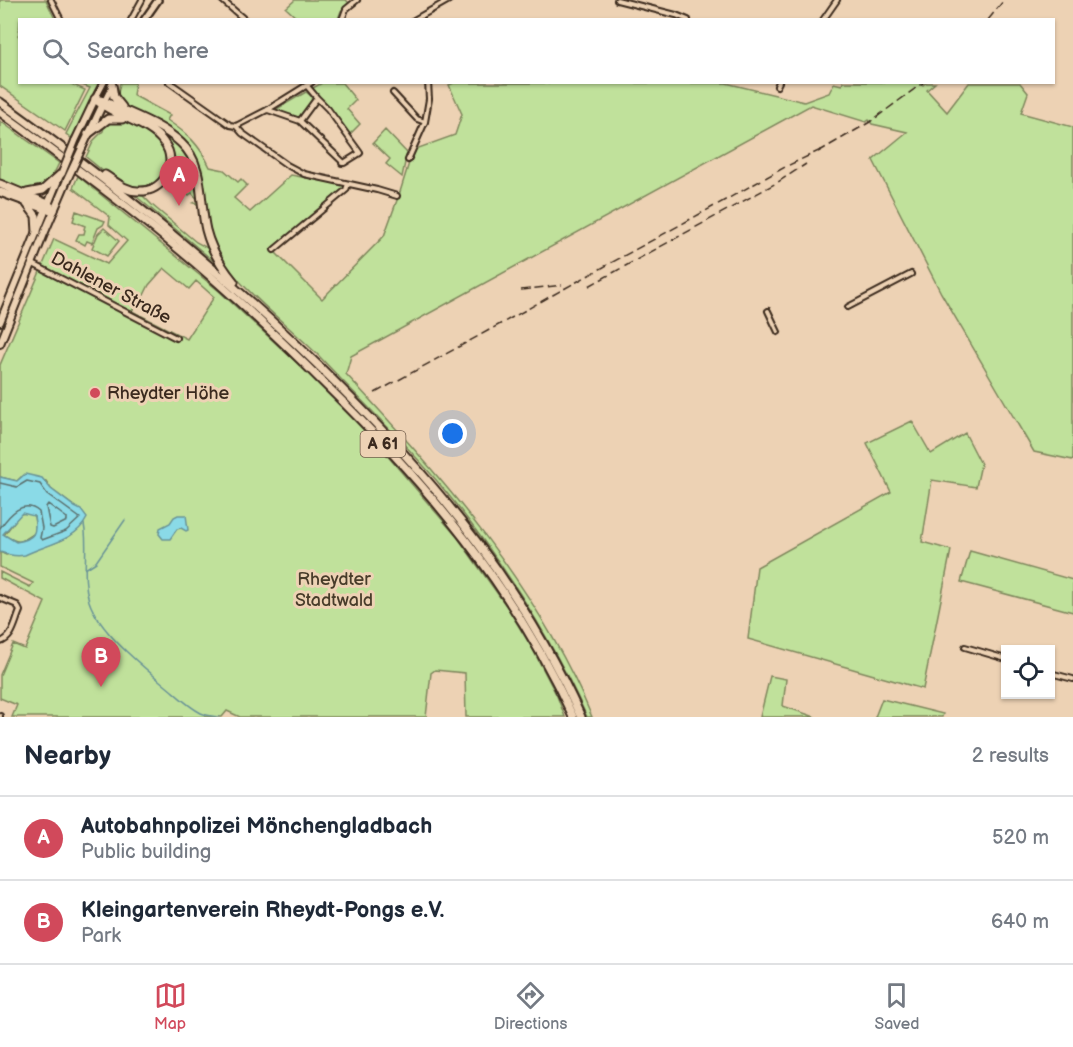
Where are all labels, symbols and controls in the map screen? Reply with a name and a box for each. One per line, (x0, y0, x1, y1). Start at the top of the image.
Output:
search box (18, 18, 1055, 84)
icon: search (39, 35, 72, 68)
text: Search here (87, 38, 209, 65)
pin: A (160, 156, 198, 206)
street label: Dahlener Straße (47, 248, 175, 329)
place label: Rheydter Höhe (107, 383, 229, 404)
marker: Rheydter Höhe (88, 386, 102, 400)
your location (438, 419, 467, 448)
road number: A 61 (360, 431, 406, 457)
park label: Rheydter Stadtwald (295, 569, 373, 611)
pin: B (82, 638, 120, 687)
map controls (1001, 645, 1055, 699)
button: locate (1001, 645, 1055, 699)
text: Nearby (24, 741, 111, 772)
text: 2 results (972, 744, 1049, 768)
text: Autobahnpolizei Mönchengladbach (81, 813, 432, 840)
text: A (37, 826, 50, 850)
text: 520 m (992, 826, 1049, 850)
text: Public building (81, 840, 211, 864)
text: Kleingartenverein Rheydt-Pongs e.V. (81, 897, 444, 924)
text: B (36, 910, 51, 934)
text: 640 m (991, 910, 1049, 934)
text: Park (81, 924, 121, 948)
tab: Map (154, 979, 187, 1034)
tab: Directions (494, 979, 567, 1034)
tab: Saved (874, 979, 919, 1034)

